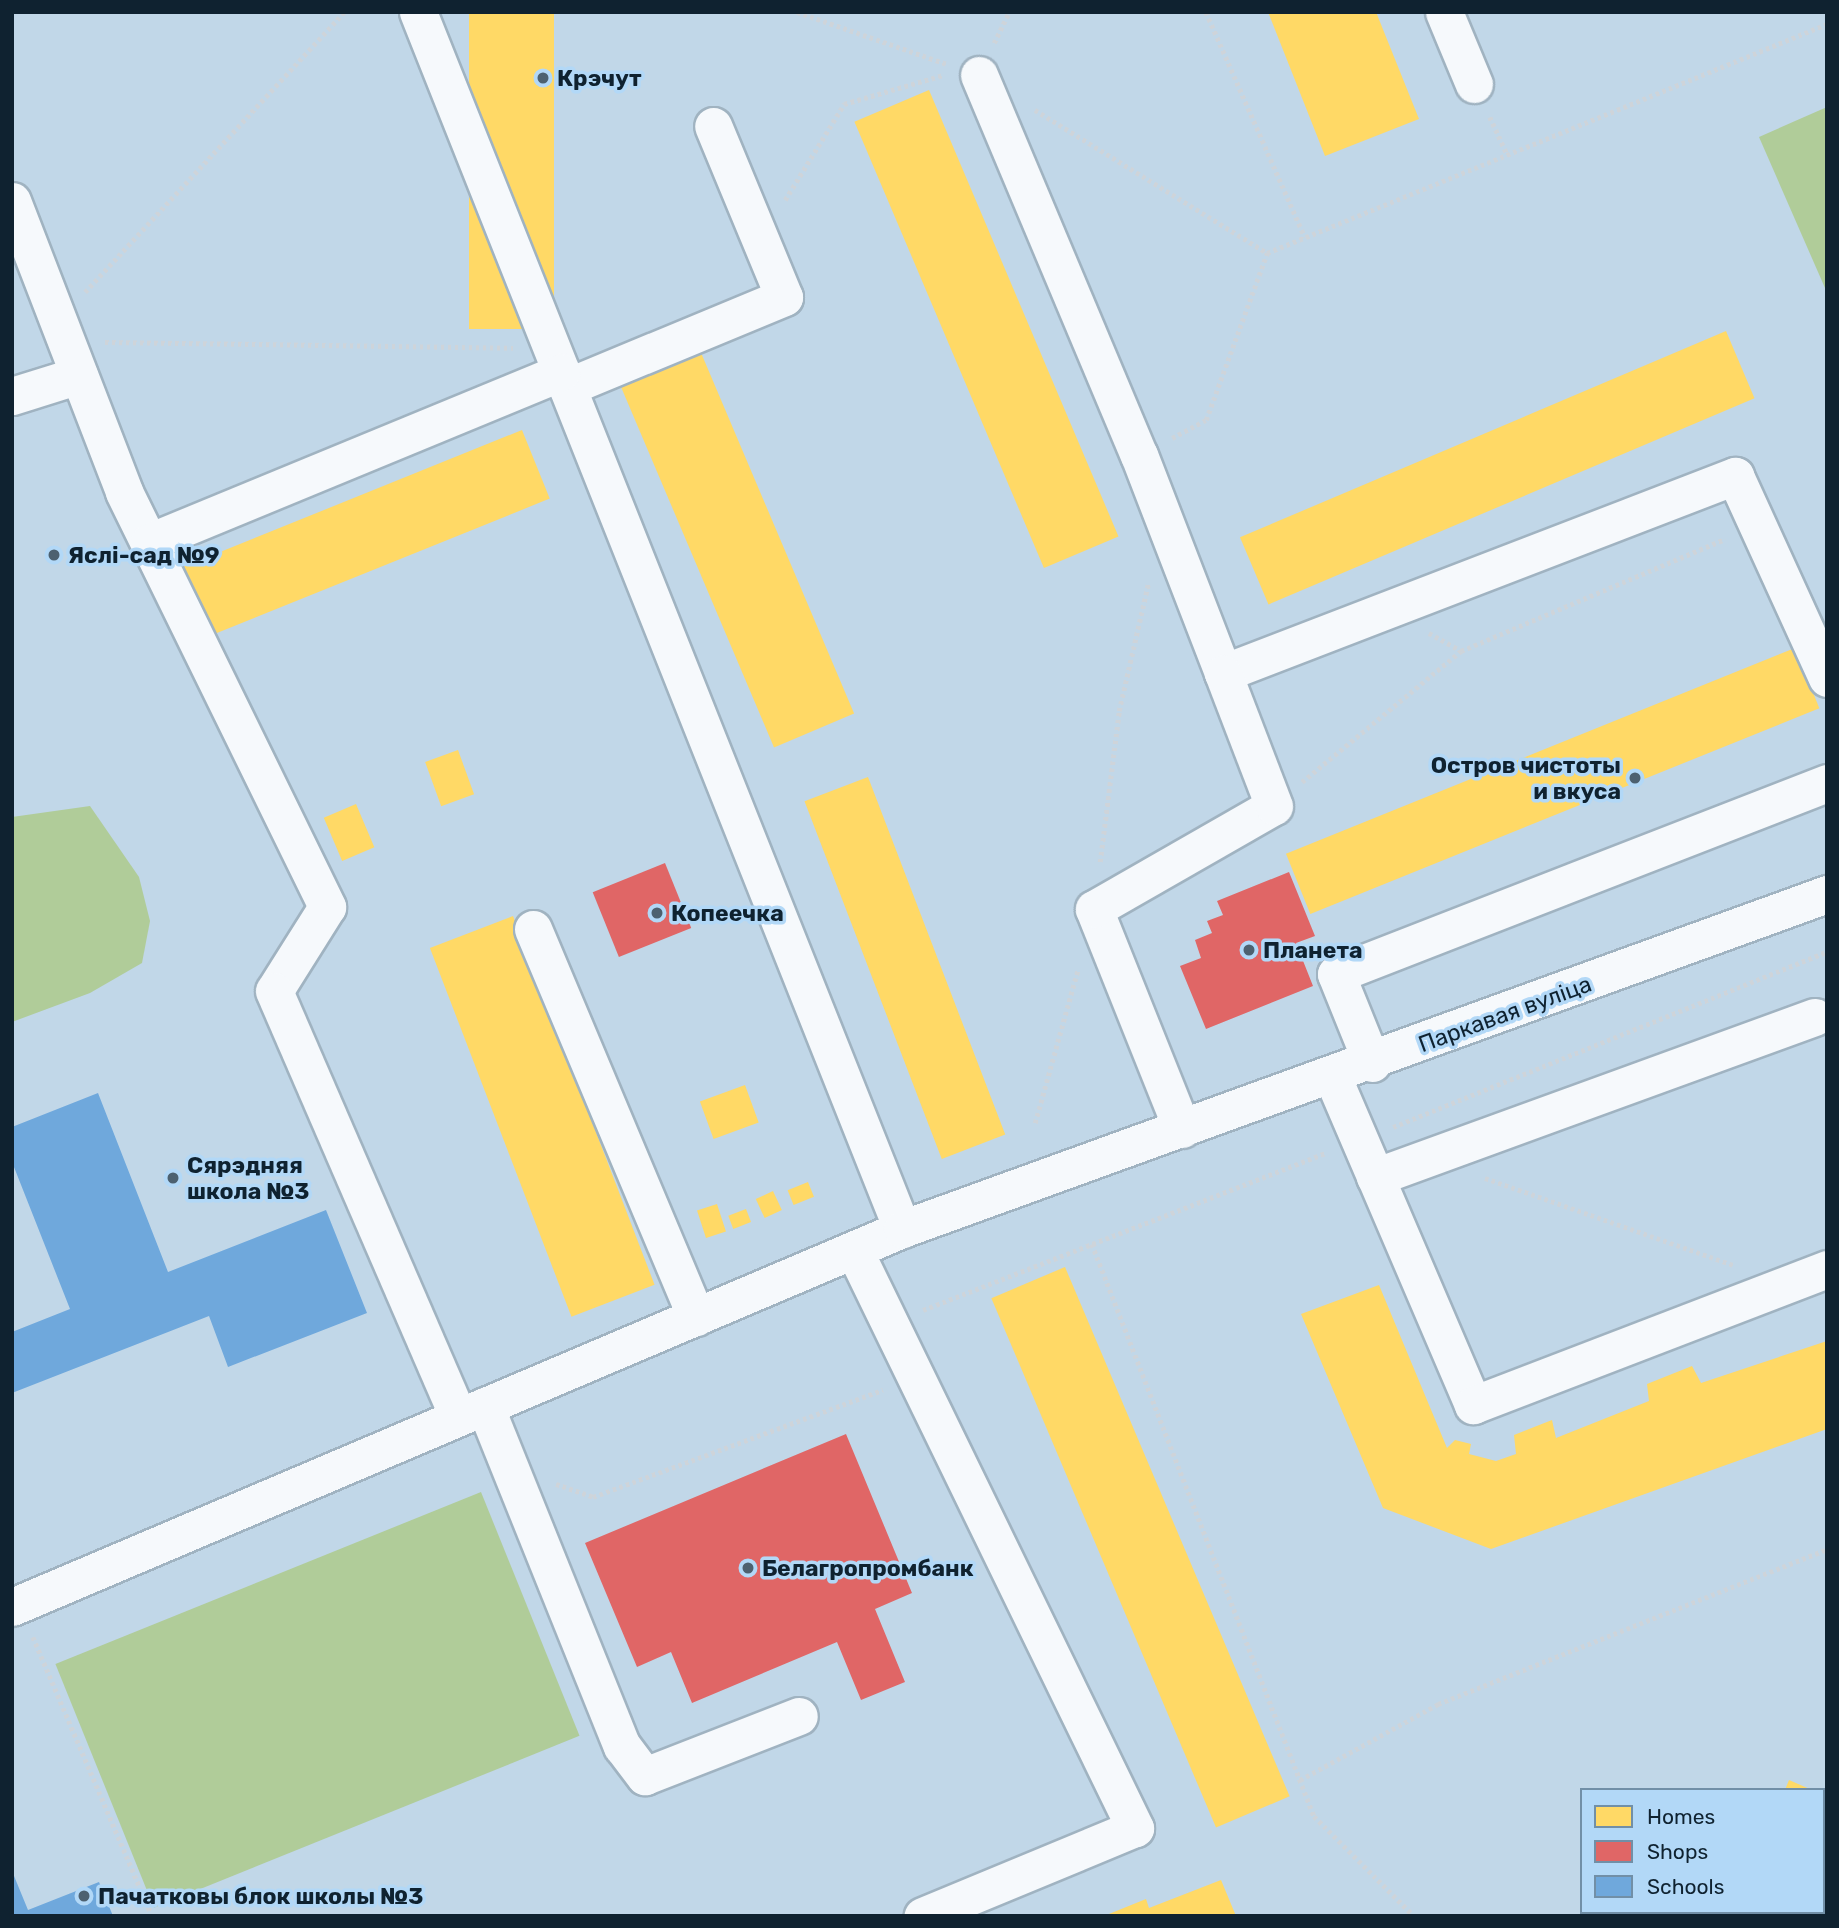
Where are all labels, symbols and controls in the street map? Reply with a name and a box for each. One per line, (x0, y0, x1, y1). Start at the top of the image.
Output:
place label: Крэчут (557, 64, 642, 92)
marker: Крэчут (535, 70, 551, 86)
place label: Яслі-сад №9 (68, 541, 220, 569)
marker: Яслі-сад №9 (46, 547, 62, 563)
place label: Остров чистоты и вкуса (1431, 751, 1621, 805)
marker: Остров чистоты и вкуса (1627, 770, 1643, 786)
place label: Копеечка (671, 899, 784, 927)
marker: Копеечка (649, 905, 665, 921)
place label: Планета (1263, 936, 1363, 964)
marker: Планета (1241, 942, 1257, 958)
street label: Паркавая вуліца (1415, 970, 1595, 1058)
place label: Сярэдняя школа №3 (187, 1151, 309, 1205)
marker: Сярэдняя школа №3 (165, 1170, 181, 1186)
place label: Белагропромбанк (762, 1554, 974, 1582)
marker: Белагропромбанк (740, 1560, 756, 1576)
legend (1580, 1788, 1825, 1914)
text: Homes (1647, 1804, 1715, 1829)
text: Shops (1647, 1839, 1708, 1864)
text: Schools (1647, 1874, 1724, 1899)
place label: Пачатковы блок школы №3 (98, 1882, 423, 1910)
marker: Пачатковы блок школы №3 (76, 1888, 92, 1904)

